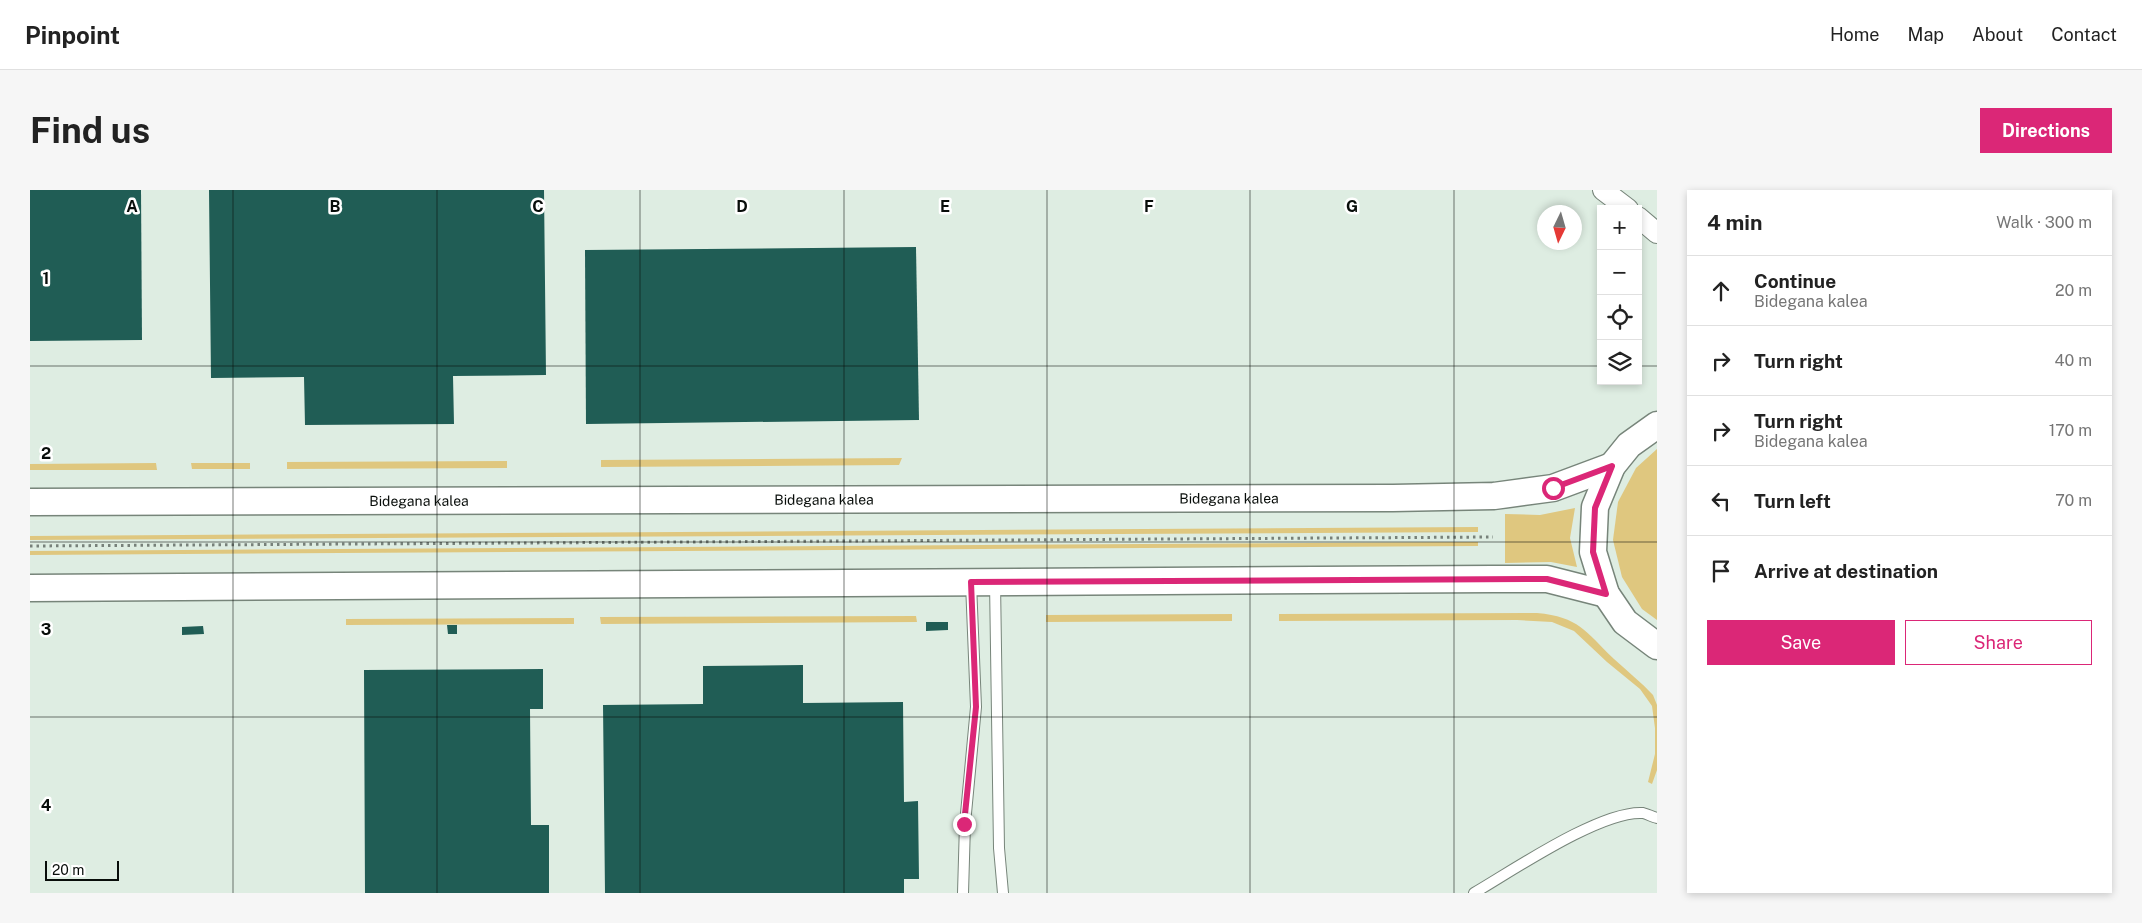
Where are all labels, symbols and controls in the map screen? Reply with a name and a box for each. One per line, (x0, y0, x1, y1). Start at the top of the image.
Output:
text: Pinpoint (25, 21, 120, 49)
text: Home (1830, 24, 1880, 45)
text: Map (1908, 24, 1944, 45)
text: About (1972, 24, 2023, 45)
text: Contact (2051, 24, 2117, 45)
button: Directions (1980, 108, 2112, 153)
text: Find us (30, 110, 150, 151)
text: A (126, 197, 138, 216)
text: B (330, 197, 341, 216)
text: C (532, 197, 544, 216)
text: D (736, 197, 748, 216)
text: E (940, 197, 950, 216)
text: F (1144, 197, 1154, 216)
text: G (1346, 197, 1358, 216)
north arrow (1537, 205, 1582, 250)
map controls (1597, 205, 1642, 385)
button: + (1597, 205, 1642, 250)
text: 4 min (1707, 210, 1762, 235)
text: Walk · 300 m (1996, 213, 2092, 232)
button: − (1597, 250, 1642, 295)
text: 1 (43, 269, 49, 288)
text: Continue (1754, 270, 1836, 292)
icon: ahead (1707, 277, 1735, 305)
text: 20 m (2055, 281, 2092, 300)
text: Bidegana kalea (1754, 292, 1868, 311)
button: locate (1597, 295, 1642, 340)
button: layers (1597, 340, 1642, 385)
icon: right (1707, 347, 1735, 375)
text: Turn right (1754, 350, 1843, 372)
text: 40 m (2054, 351, 2092, 370)
text: Turn right (1754, 410, 1843, 432)
icon: right (1707, 417, 1735, 445)
text: 170 m (2049, 421, 2092, 440)
text: Bidegana kalea (1754, 432, 1868, 451)
text: 2 (41, 444, 51, 463)
route start (1542, 477, 1565, 500)
icon: left (1707, 487, 1735, 515)
street label: Bidegana kalea (1179, 490, 1279, 507)
text: Turn left (1754, 490, 1831, 512)
text: 70 m (2055, 491, 2092, 510)
street label: Bidegana kalea (774, 492, 874, 508)
street label: Bidegana kalea (369, 493, 469, 509)
icon: arrive (1707, 557, 1735, 585)
text: Arrive at destination (1754, 560, 1938, 582)
text: 3 (41, 620, 51, 639)
button: Save (1707, 620, 1895, 665)
button: Share (1905, 620, 2092, 665)
text: 4 (41, 796, 52, 815)
route end (953, 813, 976, 836)
scale bar (45, 858, 119, 881)
text: 20 m (52, 862, 84, 878)

